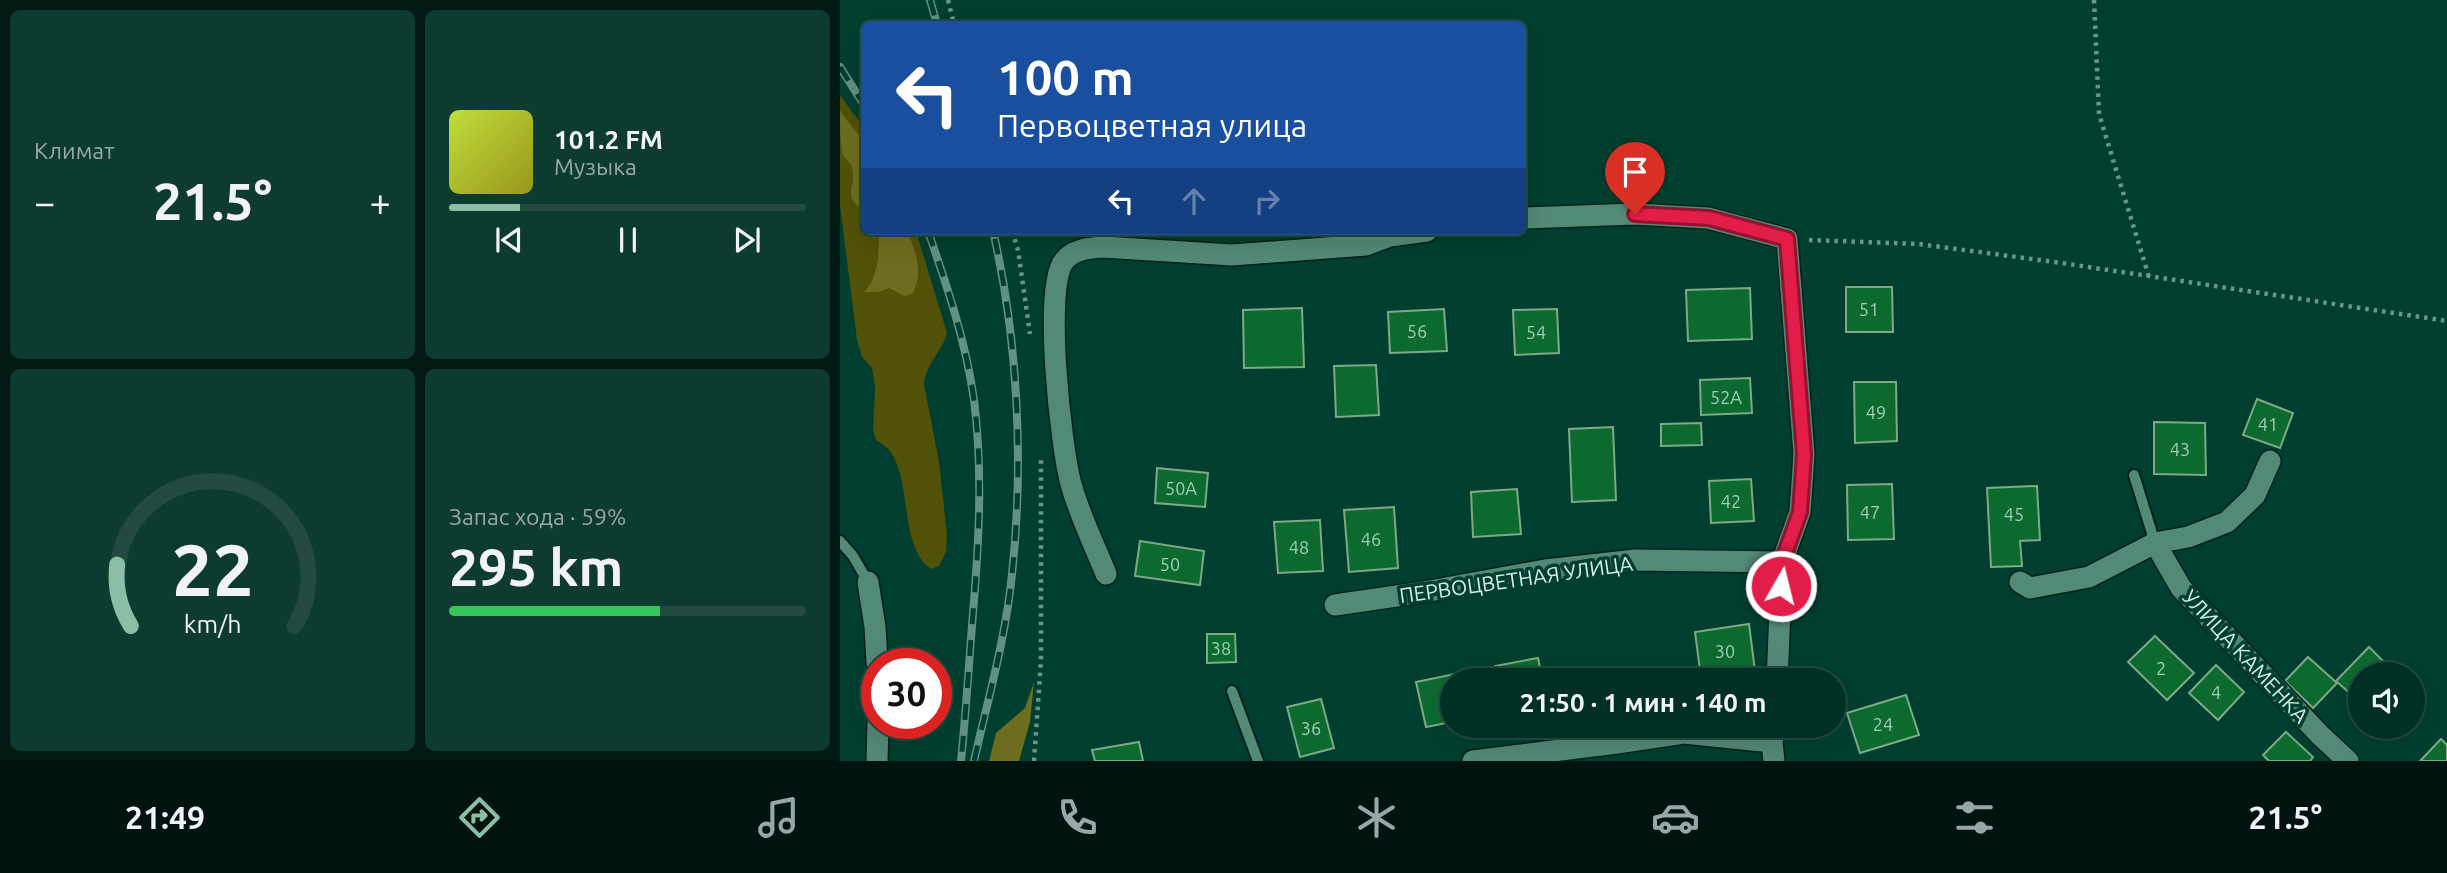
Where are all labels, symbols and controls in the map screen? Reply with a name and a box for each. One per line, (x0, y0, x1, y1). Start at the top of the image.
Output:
icon: left (882, 49, 973, 140)
text: 100 m (997, 49, 1134, 104)
text: Первоцветная улица (997, 107, 1307, 143)
text: 101.2 FM (554, 125, 663, 154)
text: Климат (34, 138, 114, 163)
pin (1605, 142, 1665, 214)
icon: arrive (1616, 153, 1654, 191)
text: Музыка (554, 154, 637, 179)
text: 21.5° (153, 172, 272, 230)
text: − (34, 181, 55, 223)
text: + (370, 181, 391, 223)
icon: left (1102, 182, 1140, 220)
icon: ahead (1175, 182, 1213, 220)
icon: right (1248, 182, 1286, 220)
icon: previous (490, 221, 528, 259)
icon: pause (609, 221, 647, 259)
icon: next (728, 221, 766, 259)
house number: 51 (1859, 299, 1879, 319)
house number: 56 (1407, 321, 1427, 341)
house number: 54 (1526, 322, 1546, 342)
house number: 52А (1710, 387, 1742, 407)
house number: 49 (1866, 402, 1886, 422)
house number: 41 (2258, 414, 2278, 434)
house number: 43 (2170, 439, 2190, 459)
house number: 50А (1165, 478, 1197, 498)
house number: 42 (1721, 491, 1741, 511)
house number: 47 (1860, 502, 1880, 522)
text: Запас хода · 59% (449, 504, 626, 529)
house number: 45 (2004, 504, 2024, 524)
text: 22 (171, 528, 254, 610)
house number: 46 (1361, 529, 1381, 549)
house number: 48 (1289, 537, 1309, 557)
text: 295 km (449, 538, 623, 596)
position arrow (1744, 549, 1818, 623)
street label: ПЕРВОЦВЕТНАЯ УЛИЦА (1398, 551, 1635, 607)
house number: 50 (1160, 554, 1180, 574)
street label: УЛИЦА КАМЕНКА (2178, 585, 2314, 728)
text: km/h (184, 610, 241, 638)
house number: 38 (1211, 638, 1231, 658)
house number: 30 (1715, 641, 1735, 661)
speed limit sign: 30 (861, 648, 952, 739)
house number: 2 (2156, 658, 2166, 678)
map controls (2348, 662, 2425, 739)
button: sound (2348, 662, 2425, 739)
house number: 4 (2211, 682, 2221, 702)
text: 21:50 · 1 мин · 140 m (1520, 688, 1766, 717)
house number: 24 (1873, 714, 1893, 734)
house number: 36 (1301, 718, 1321, 738)
icon: directions (455, 793, 504, 842)
icon: music (754, 793, 803, 842)
icon: phone (1053, 793, 1102, 842)
icon: climate (1352, 793, 1401, 842)
icon: car (1651, 793, 1700, 842)
icon: filters (1950, 793, 1999, 842)
text: 21:49 (125, 799, 205, 835)
text: 21.5° (2249, 799, 2322, 835)

